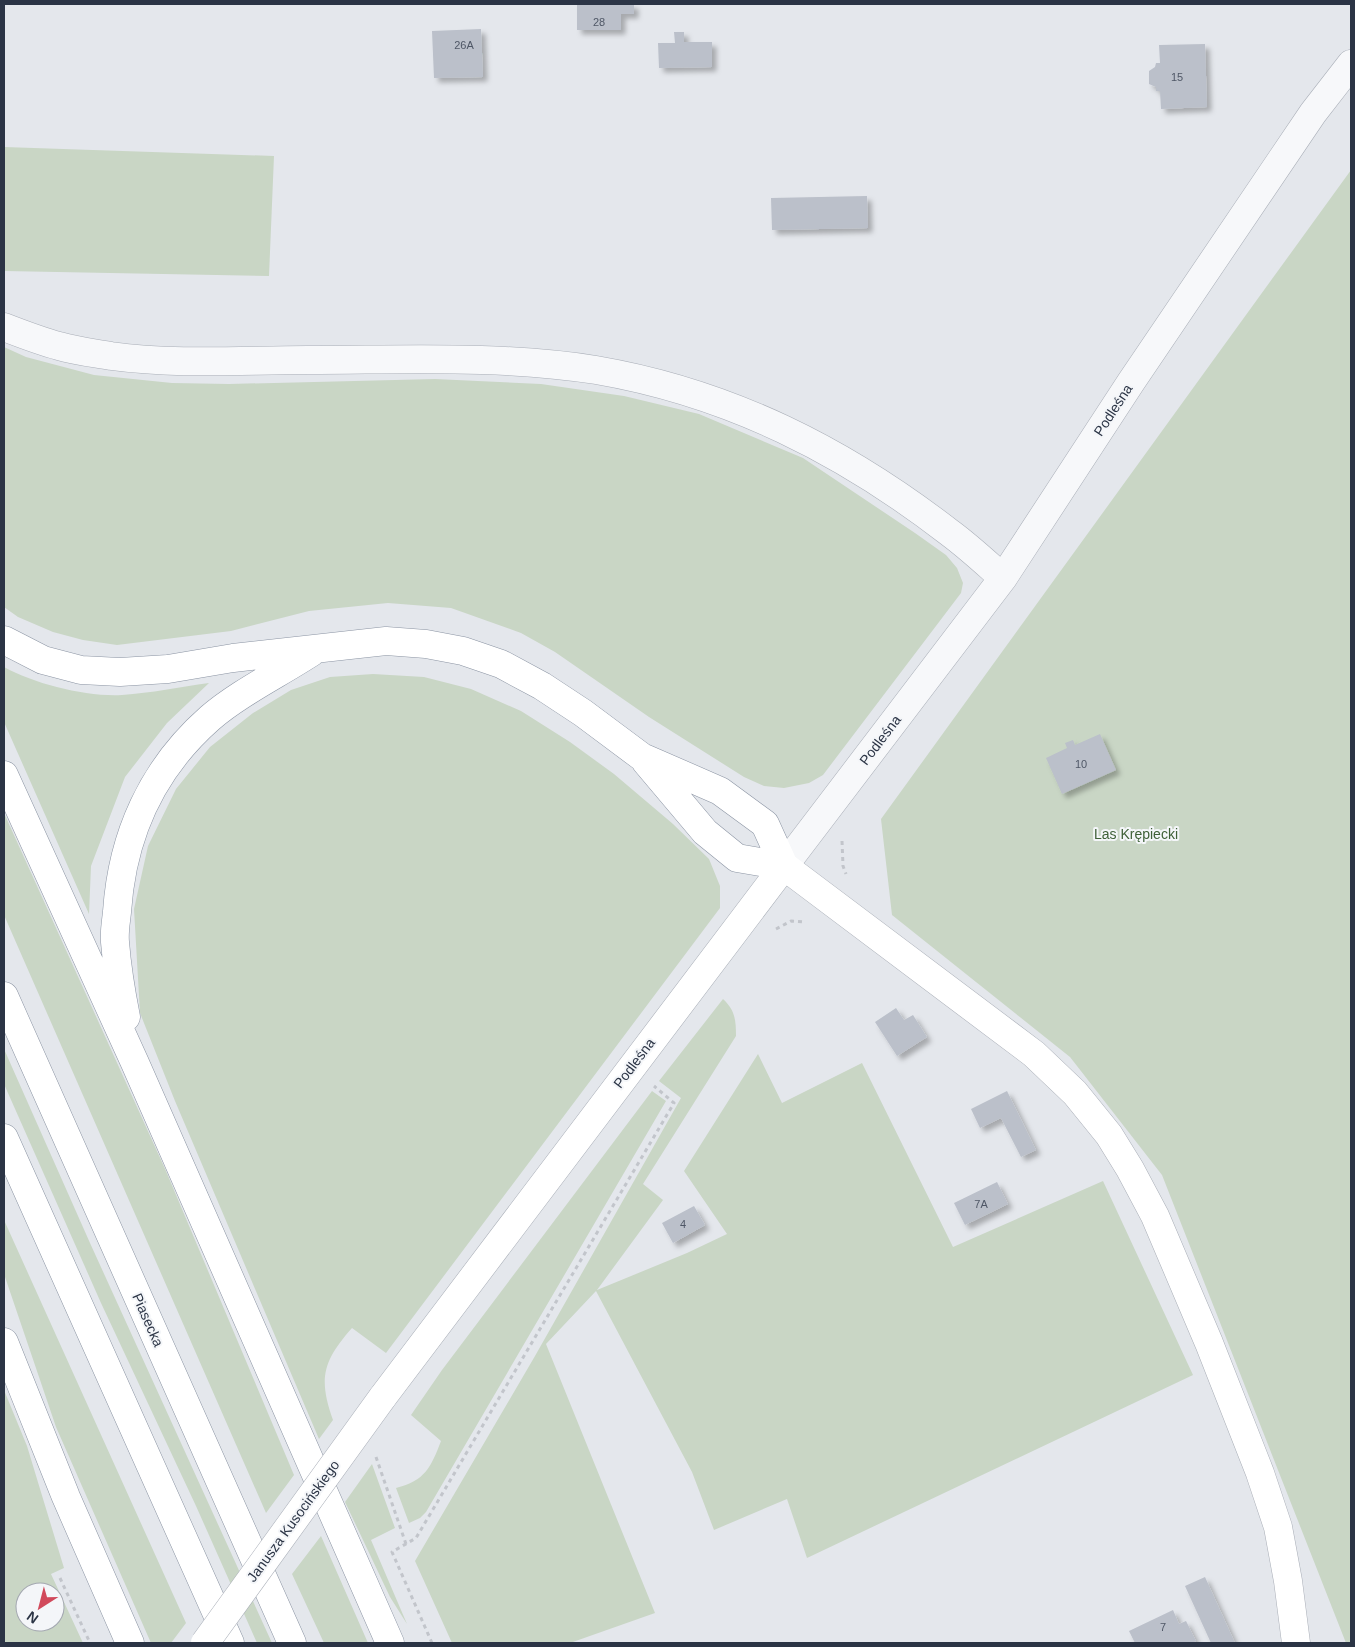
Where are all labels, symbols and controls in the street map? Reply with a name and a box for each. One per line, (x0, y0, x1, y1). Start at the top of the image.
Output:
house number: 28 (593, 16, 605, 28)
house number: 26A (454, 39, 474, 51)
house number: 15 (1171, 71, 1183, 83)
street label: Podleśna (1090, 381, 1136, 439)
street label: Podleśna (856, 712, 904, 768)
house number: 10 (1075, 758, 1087, 770)
park label: Las Krępiecki (1094, 826, 1178, 842)
street label: Podleśna (610, 1035, 658, 1091)
house number: 7A (974, 1198, 988, 1210)
house number: 4 (680, 1218, 686, 1230)
street label: Piasecka (129, 1291, 167, 1349)
street label: Janusza Kusocińskiego (244, 1457, 343, 1585)
north arrow (15, 1582, 65, 1632)
text: N (24, 1608, 41, 1627)
house number: 7 (1160, 1621, 1166, 1633)

